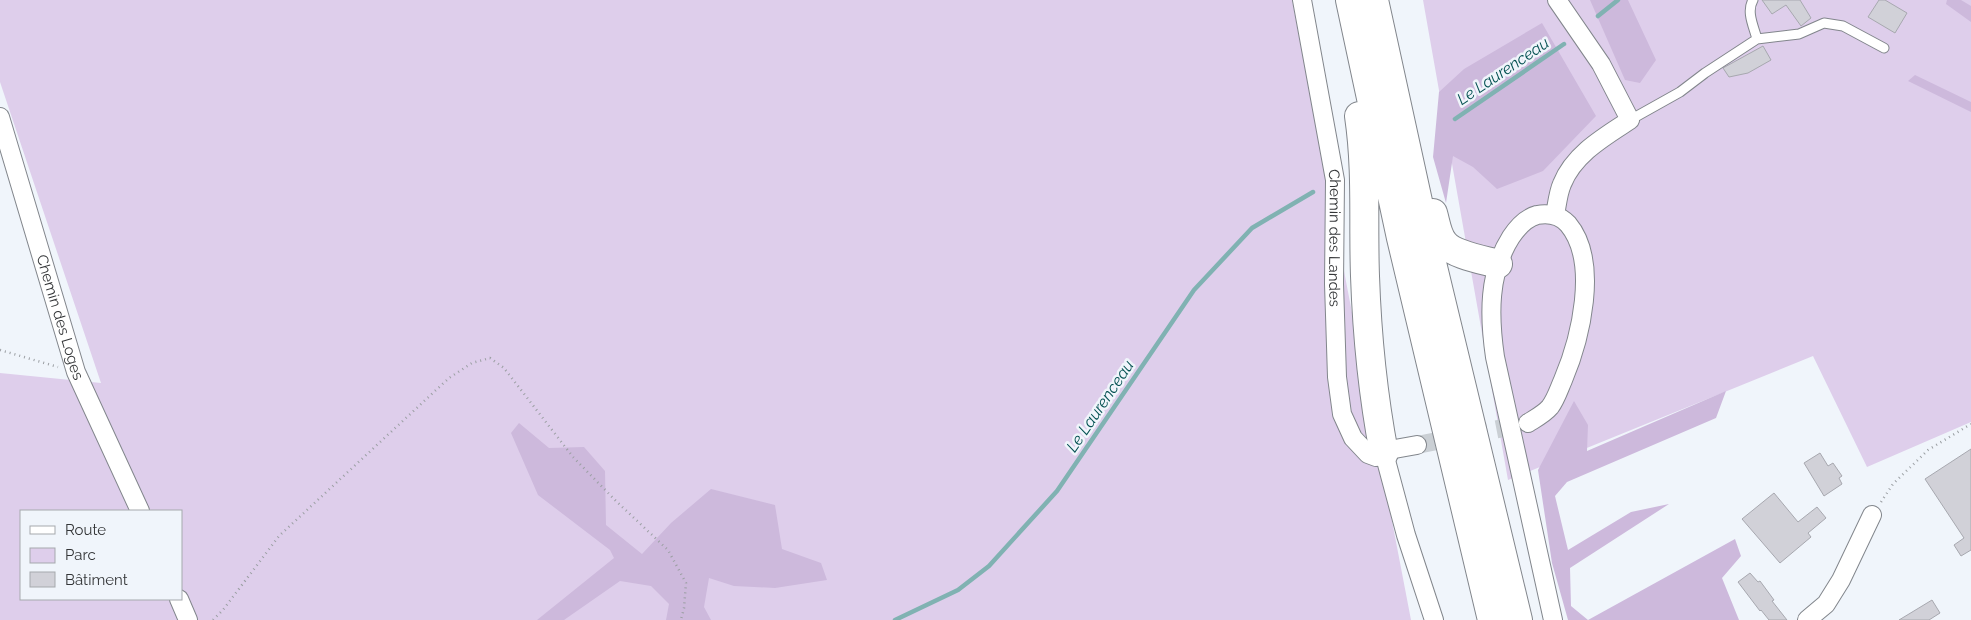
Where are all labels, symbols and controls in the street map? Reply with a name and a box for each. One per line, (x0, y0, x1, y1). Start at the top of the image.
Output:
water label: Le Laurenceau (1453, 33, 1553, 109)
street label: Chemin des Landes (1324, 168, 1344, 307)
street label: Chemin des Loges (33, 253, 87, 383)
water label: Le Laurenceau (1062, 356, 1138, 456)
legend (20, 510, 182, 600)
text: Route (65, 521, 106, 539)
text: Parc (65, 546, 96, 564)
text: Bâtiment (65, 571, 128, 589)

